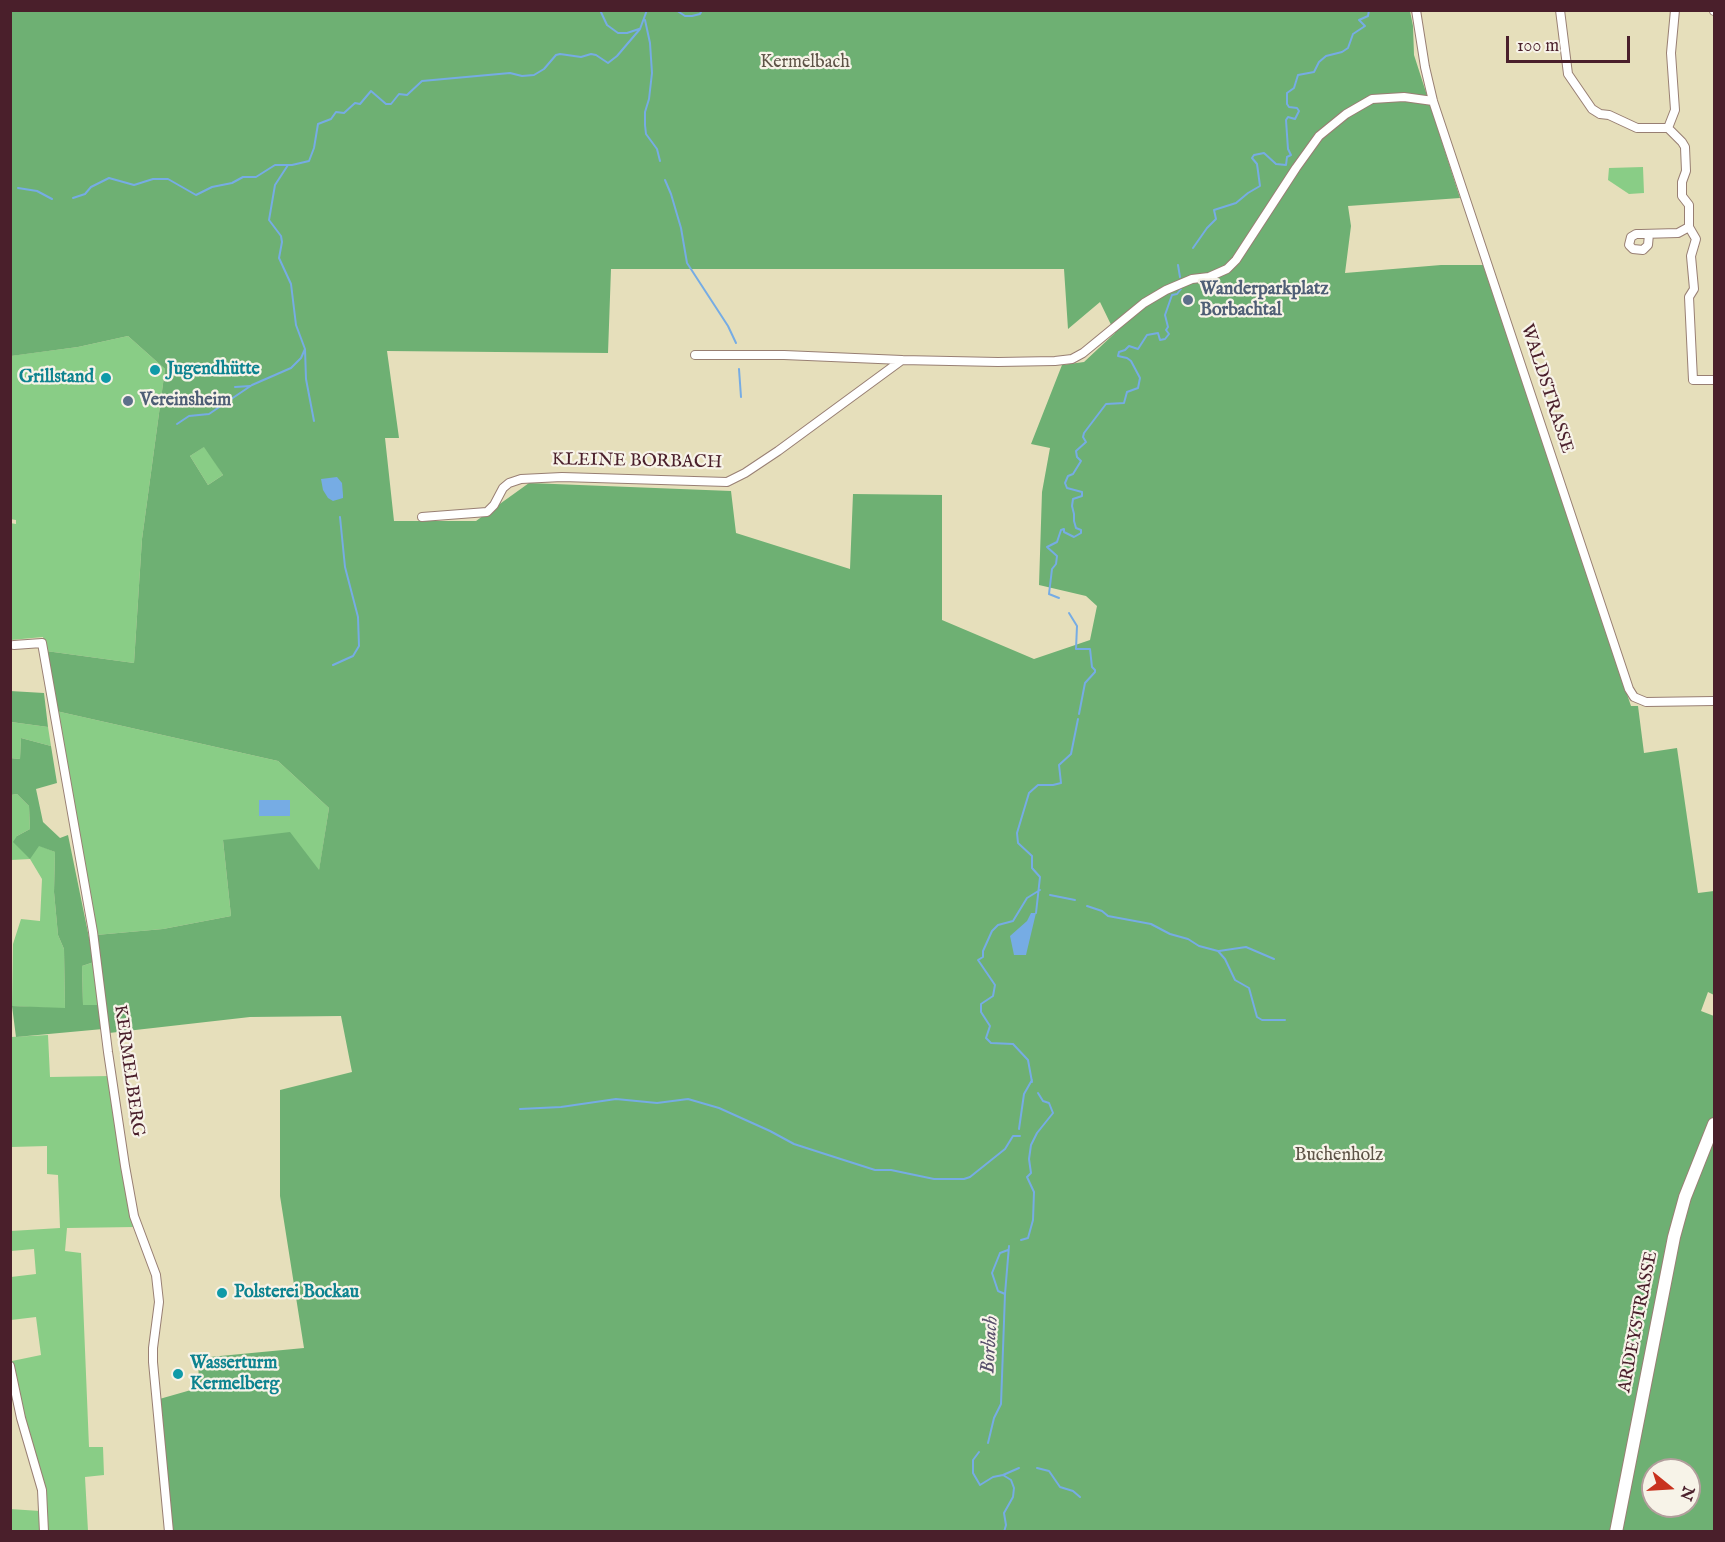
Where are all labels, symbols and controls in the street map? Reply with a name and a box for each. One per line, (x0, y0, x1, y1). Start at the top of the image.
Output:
scale bar (1509, 24, 1634, 62)
text: 100 m (1517, 35, 1559, 58)
park label: Kermelbach (760, 52, 850, 74)
place label: Wanderparkplatz Borbachtal (1200, 279, 1328, 322)
marker: Wanderparkplatz Borbachtal (1181, 293, 1195, 307)
street label: WALDSTRASSE (1515, 322, 1577, 456)
place label: Jugendhütte (167, 359, 260, 381)
marker: Jugendhütte (148, 363, 162, 377)
place label: Grillstand (19, 367, 94, 389)
marker: Grillstand (99, 371, 113, 385)
place label: Vereinsheim (140, 390, 231, 412)
marker: Vereinsheim (121, 394, 135, 408)
street label: KLEINE BORBACH (552, 450, 722, 474)
street label: KERMELBERG (108, 1004, 148, 1138)
park label: Buchenholz (1295, 1145, 1383, 1167)
street label: ARDEYSTRASSE (1615, 1249, 1663, 1395)
place label: Polsterei Bockau (234, 1282, 359, 1304)
marker: Polsterei Bockau (215, 1286, 229, 1300)
water label: Borbach (978, 1316, 1004, 1374)
place label: Wasserturm Kermelberg (190, 1353, 279, 1396)
marker: Wasserturm Kermelberg (171, 1367, 185, 1381)
north arrow (1641, 1458, 1701, 1518)
text: N (1675, 1483, 1698, 1503)

